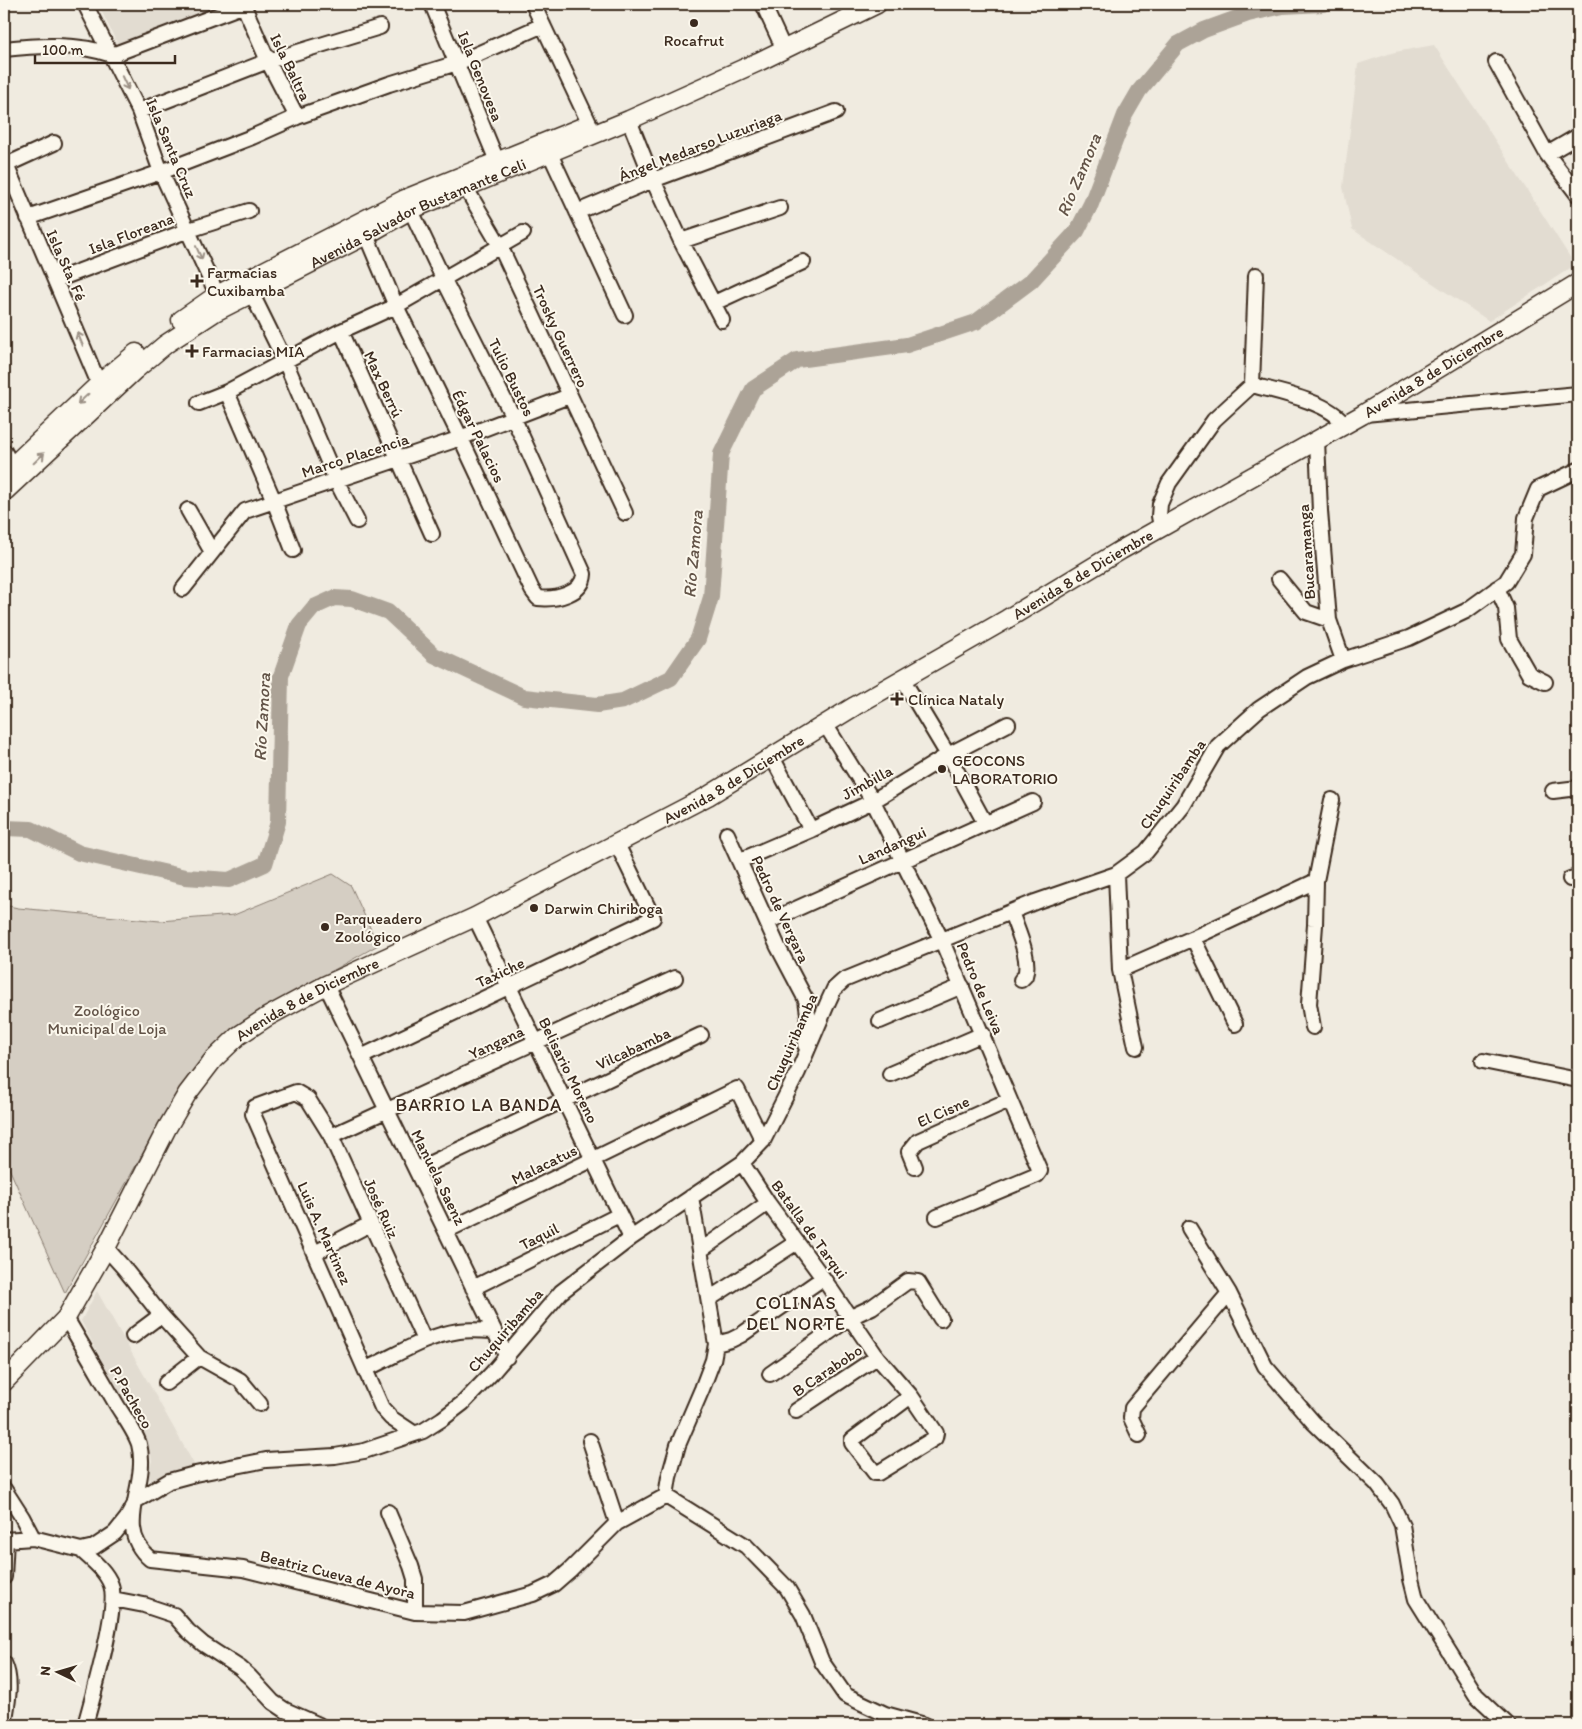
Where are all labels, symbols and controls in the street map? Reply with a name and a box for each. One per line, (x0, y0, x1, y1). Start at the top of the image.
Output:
marker: Rocafrut (688, 17, 700, 29)
street label: Isla Genovesa (454, 28, 507, 124)
street label: Isla Baltra (266, 30, 315, 105)
place label: Rocafrut (664, 31, 724, 50)
scale bar (35, 32, 175, 64)
text: 100 m (42, 41, 84, 59)
one-way arrow (121, 75, 130, 90)
street label: Isla Santa Cruz (142, 96, 201, 201)
street label: Ángel Medarso Luzuriaga (616, 105, 785, 185)
water label: Río Zamora (1052, 129, 1107, 220)
street label: Avenida Salvador Bustamante Celi (307, 154, 529, 272)
street label: Isla Floreana (86, 209, 176, 258)
street label: Isla Sta. Fé (42, 227, 91, 304)
one-way arrow (194, 245, 204, 260)
place label: Farmacias Cuxibamba (207, 263, 285, 300)
marker: Farmacias Cuxibamba (191, 275, 203, 287)
street label: Trosky Guerrero (529, 282, 593, 390)
street label: Avenida 8 de Diciembre (1360, 322, 1507, 422)
one-way arrow (75, 332, 85, 347)
street label: Tulio Bustos (485, 335, 539, 419)
place label: Farmacias MIA (202, 342, 305, 361)
marker: Farmacias MIA (186, 345, 198, 357)
street label: Max Berrú (360, 348, 407, 421)
street label: Édgar Palacios (448, 387, 509, 486)
one-way arrow (76, 393, 89, 405)
street label: Marco Placencia (299, 429, 412, 482)
one-way arrow (33, 452, 45, 464)
street label: Bucaramanga (1294, 503, 1319, 600)
water label: Río Zamora (678, 508, 708, 599)
street label: Avenida 8 de Diciembre (1009, 525, 1156, 623)
water label: Río Zamora (249, 672, 275, 762)
place label: Clínica Nataly (908, 690, 1004, 709)
marker: Clínica Nataly (890, 692, 904, 706)
street label: Avenida 8 de Diciembre (660, 731, 808, 828)
street label: Chuquiribamba (1135, 735, 1210, 833)
place label: GEOCONS LABORATORIO (952, 751, 1058, 788)
street label: Jimbilla (839, 760, 897, 804)
marker: GEOCONS LABORATORIO (936, 763, 948, 775)
street label: Landangui (855, 822, 929, 869)
street label: Pedro de Vergara (747, 852, 814, 967)
place label: Darwin Chiriboga (544, 899, 664, 918)
marker: Darwin Chiriboga (528, 902, 540, 914)
place label: Parqueadero Zoológico (335, 909, 422, 946)
marker: Parqueadero Zoológico (319, 921, 331, 933)
street label: Pedro de Leiva (953, 939, 1009, 1038)
street label: Avenida 8 de Diciembre (232, 953, 382, 1045)
street label: Taxiche (473, 953, 528, 992)
street label: Chuquiribamba (761, 990, 822, 1094)
park label: Zoológico Municipal de Loja (47, 1001, 167, 1038)
street label: Belisario Moreno (535, 1014, 602, 1126)
street label: Yangana (466, 1021, 527, 1063)
street label: Vilcabamba (593, 1023, 674, 1074)
street label: El Cisne (914, 1092, 972, 1131)
district label: BARRIO LA BANDA (396, 1094, 562, 1116)
street label: Manuela Saenz (407, 1126, 470, 1229)
street label: Malacatus (508, 1140, 580, 1189)
street label: José Ruiz (360, 1175, 404, 1242)
street label: Batalla de Tarqui (767, 1176, 852, 1282)
street label: Luis A. Martinez (293, 1179, 356, 1288)
street label: Taquil (517, 1218, 562, 1254)
street label: Chuquiribamba (464, 1284, 547, 1376)
district label: COLINAS DEL NORTE (746, 1292, 846, 1335)
street label: B Carabobo (789, 1340, 866, 1401)
street label: P.Pacheco (106, 1362, 157, 1432)
street label: Beatriz Cueva de Ayora (258, 1546, 418, 1603)
north arrow (32, 1646, 82, 1696)
text: N (37, 1665, 54, 1676)

